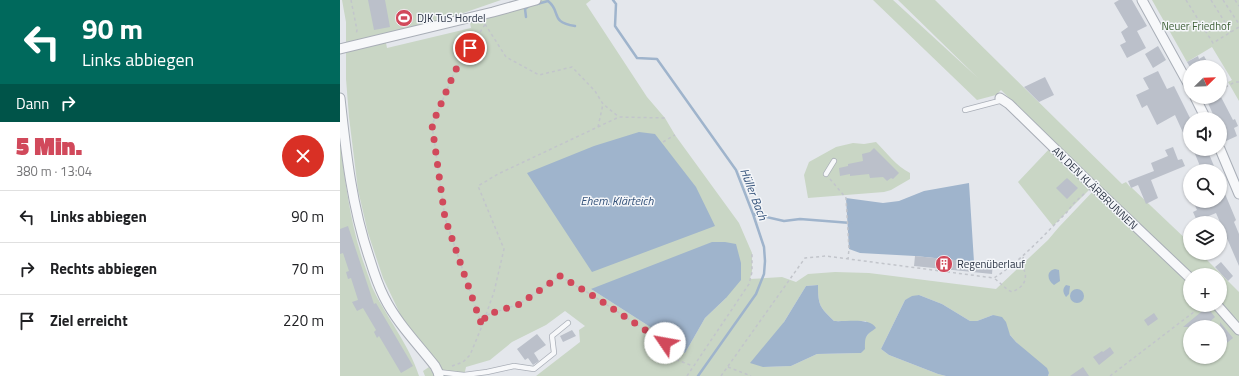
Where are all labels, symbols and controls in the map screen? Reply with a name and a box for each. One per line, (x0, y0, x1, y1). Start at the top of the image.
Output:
text: 90 m (82, 7, 143, 50)
sports icon: DJK TuS Hordel (394, 8, 414, 28)
place label: DJK TuS Hordel (417, 10, 486, 26)
icon: left (16, 16, 68, 68)
park label: Neuer Friedhof (1161, 18, 1231, 34)
pin (453, 31, 487, 65)
icon: arrive (459, 37, 481, 59)
text: Links abbiegen (82, 46, 194, 73)
north arrow (1183, 60, 1227, 104)
map controls (1183, 60, 1227, 364)
text: Dann (16, 92, 49, 115)
icon: right (57, 92, 79, 114)
button: sound (1183, 112, 1227, 156)
text: 5 Min. (16, 128, 82, 164)
button: close (282, 135, 324, 177)
street label: AN DEN KLÄRBRUNNEN (1049, 143, 1141, 233)
text: 380 m · 13:04 (16, 161, 92, 181)
button: search (1183, 164, 1227, 208)
water label: Hüller Bach (735, 165, 773, 224)
water label: Ehem. Klärteich (581, 191, 654, 210)
text: Links abbiegen (50, 205, 147, 228)
text: 90 m (291, 205, 324, 228)
icon: left (16, 206, 38, 228)
button: layers (1183, 216, 1227, 260)
building icon: Regenüberlauf (934, 254, 954, 274)
place label: Regenüberlauf (957, 256, 1025, 272)
text: Rechts abbiegen (50, 257, 157, 280)
text: 70 m (291, 257, 324, 280)
icon: right (16, 258, 38, 280)
button: + (1183, 268, 1227, 312)
text: Ziel erreicht (50, 309, 128, 332)
text: 220 m (283, 309, 324, 332)
icon: arrive (16, 310, 38, 332)
button: − (1183, 320, 1227, 364)
position arrow (644, 322, 686, 364)

